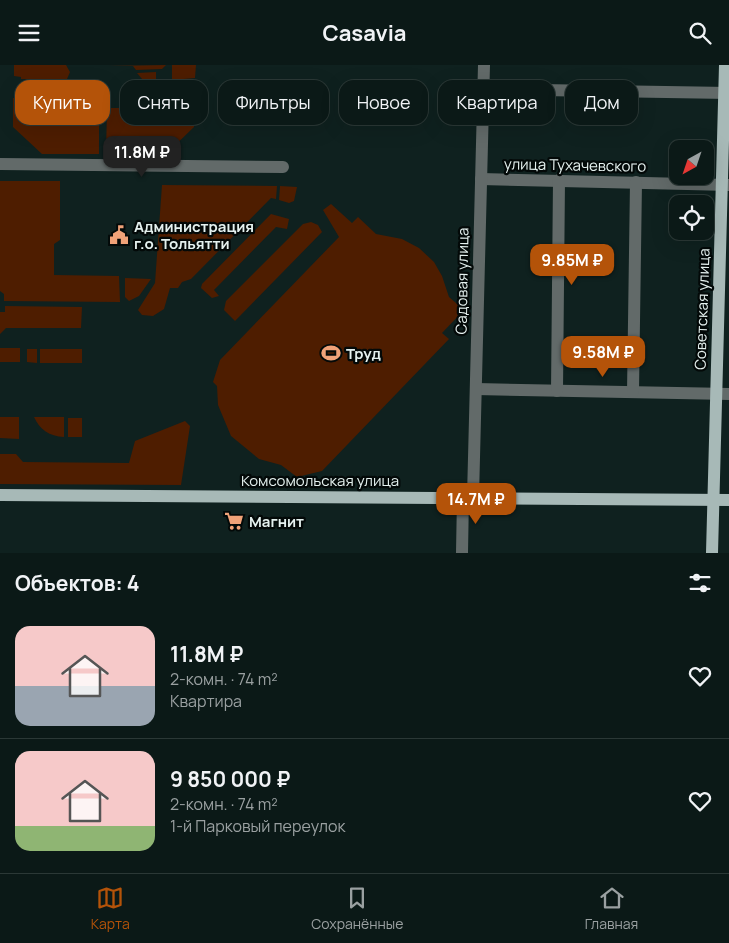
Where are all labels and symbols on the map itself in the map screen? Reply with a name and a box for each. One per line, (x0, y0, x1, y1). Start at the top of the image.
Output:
pin: 11.8M ₽ (96, 135, 188, 178)
north arrow (669, 140, 714, 185)
street label: улица Тухачевского (504, 153, 646, 177)
place label: Администрация г.о. Тольятти (134, 216, 254, 254)
public building icon: Администрация г.о. Тольятти (108, 224, 130, 246)
street label: Садовая улица (451, 227, 473, 335)
pin: 9.85M ₽ (526, 243, 618, 286)
street label: Советская улица (689, 248, 715, 370)
pin: 9.58M ₽ (557, 335, 649, 378)
sports icon: Труд (320, 342, 342, 364)
place label: Труд (346, 343, 381, 364)
street label: Комсомольская улица (241, 470, 399, 491)
pin: 14.7M ₽ (430, 483, 522, 525)
supermarket icon: Магнит (223, 510, 245, 532)
place label: Магнит (249, 511, 304, 532)

